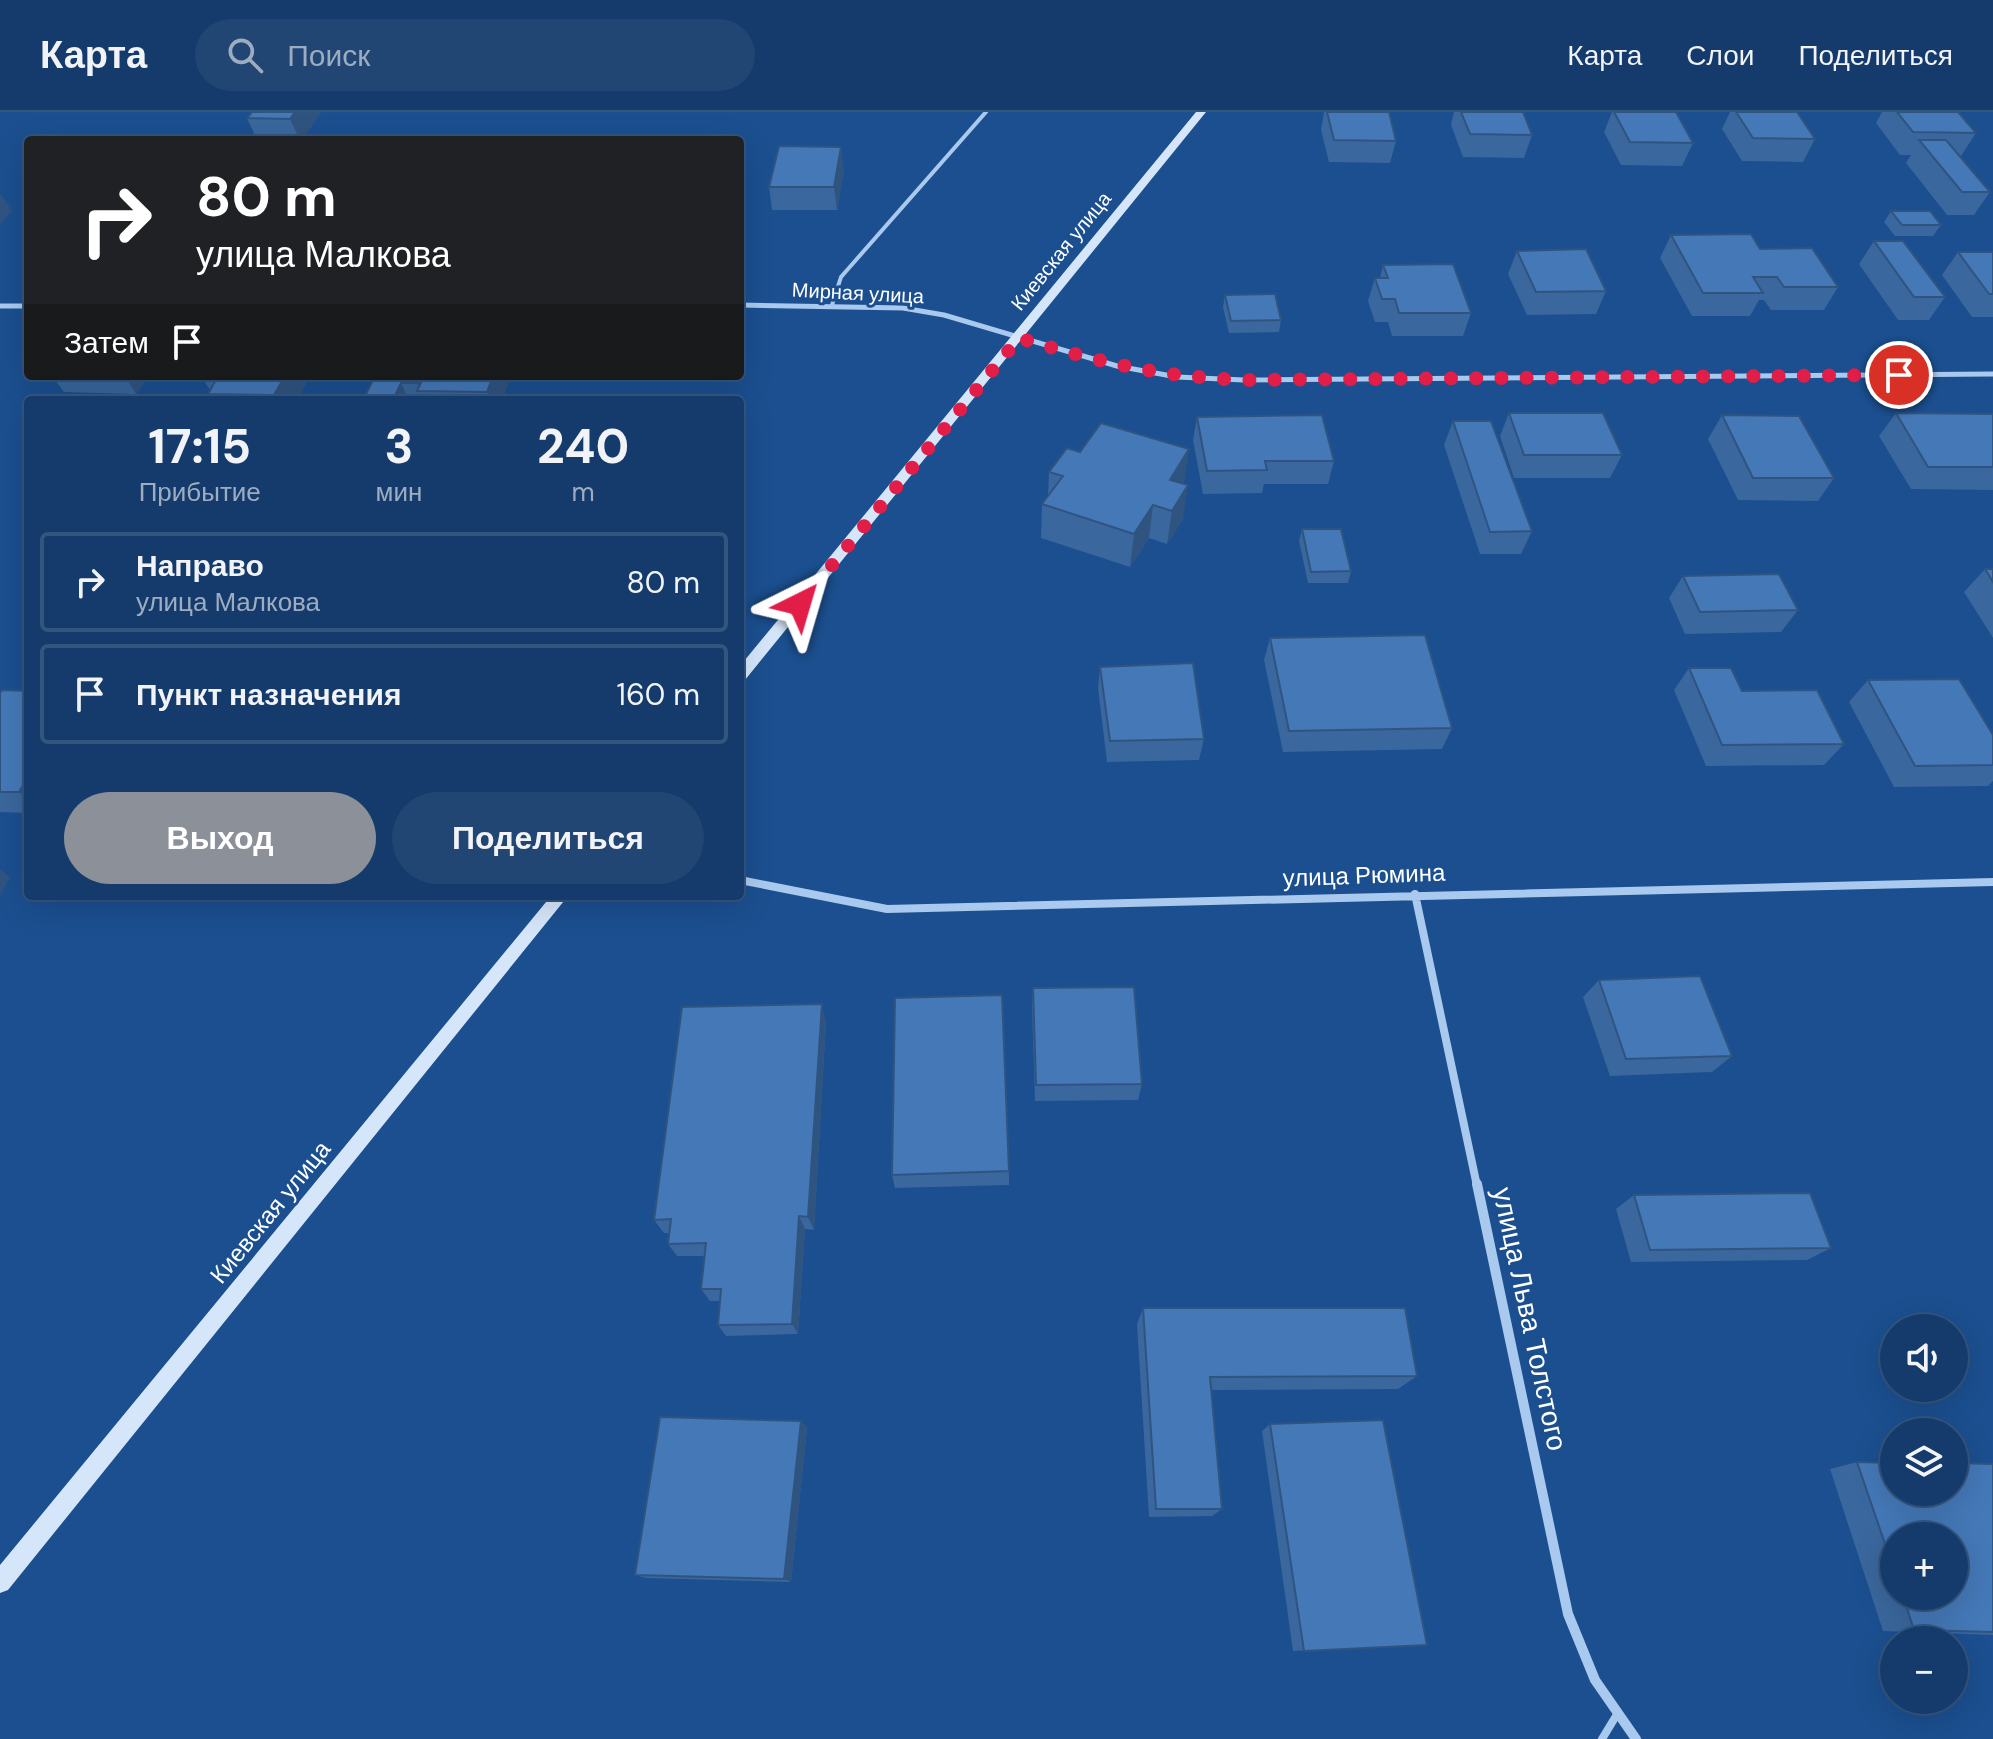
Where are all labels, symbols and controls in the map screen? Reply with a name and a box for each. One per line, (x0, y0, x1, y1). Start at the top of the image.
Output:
search box (195, 19, 755, 91)
text: Карта (40, 30, 147, 80)
icon: search (223, 33, 267, 77)
text: Поиск (287, 36, 370, 75)
text: Карта (1567, 37, 1642, 74)
text: Слои (1686, 37, 1754, 74)
text: Поделиться (1798, 37, 1953, 74)
text: 80 m (196, 160, 337, 233)
icon: right (64, 168, 168, 272)
street label: Киевская улица (1005, 185, 1118, 316)
text: улица Малкова (196, 231, 451, 278)
street label: Мирная улица (791, 277, 926, 309)
icon: arrive (165, 320, 209, 364)
text: Затем (64, 323, 149, 362)
pin (1865, 341, 1933, 409)
icon: arrive (1877, 353, 1921, 397)
text: 17:15 (148, 415, 251, 478)
text: 3 (384, 415, 413, 478)
text: 240 (537, 415, 629, 478)
text: Прибытие (139, 475, 261, 509)
text: мин (376, 475, 422, 509)
text: m (572, 475, 595, 509)
text: Направо (136, 546, 264, 585)
icon: right (68, 560, 112, 604)
position arrow (758, 562, 842, 646)
text: 80 m (627, 563, 700, 602)
text: улица Малкова (136, 585, 320, 619)
icon: arrive (68, 672, 112, 716)
text: Пункт назначения (136, 675, 401, 714)
text: 160 m (617, 675, 700, 714)
button: Выход (64, 792, 376, 884)
button: Поделиться (392, 792, 704, 884)
street label: улица Рюмина (1282, 857, 1446, 893)
street label: Киевская улица (203, 1134, 338, 1290)
street label: улица Льва Толстого (1484, 1184, 1576, 1454)
map controls (1880, 1314, 1968, 1714)
button: sound (1880, 1314, 1968, 1402)
button: layers (1880, 1418, 1968, 1506)
button: + (1880, 1522, 1968, 1610)
button: − (1880, 1626, 1968, 1714)

